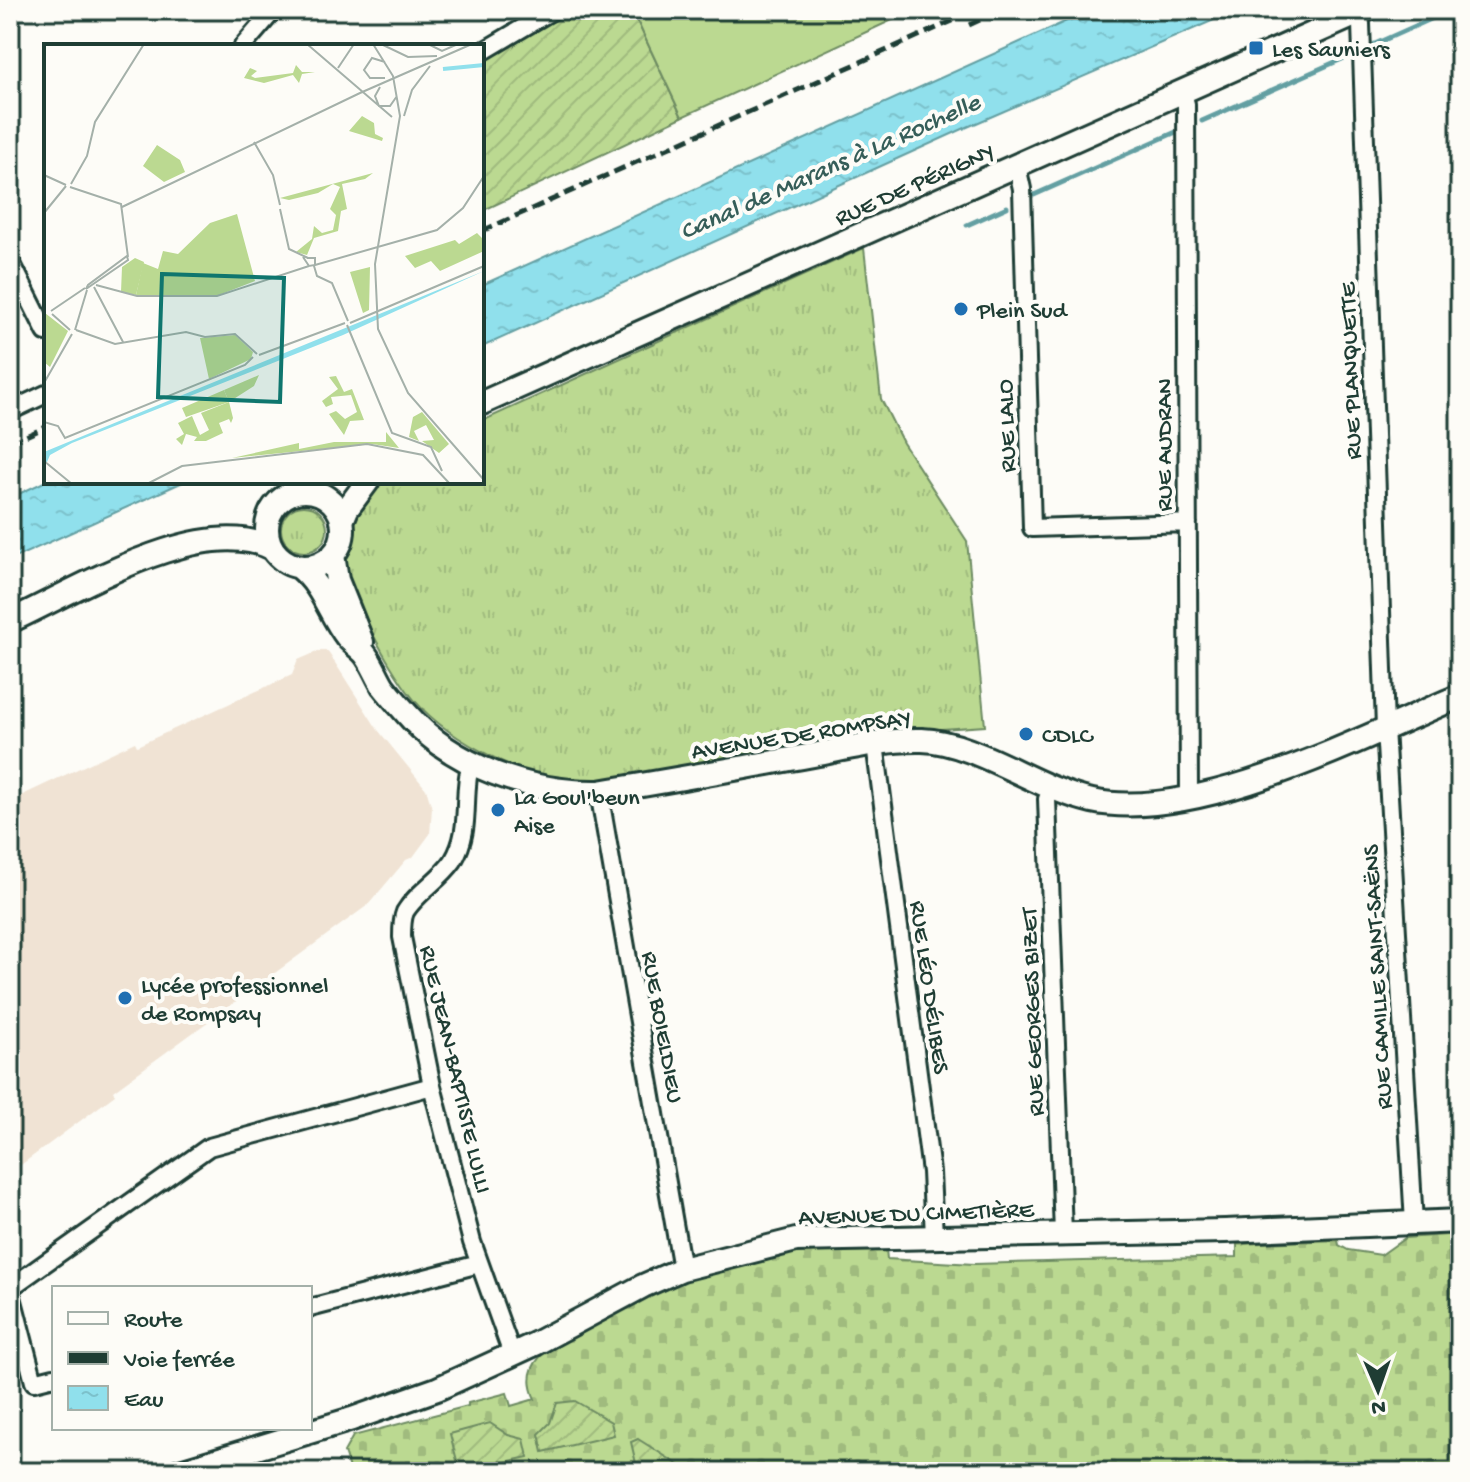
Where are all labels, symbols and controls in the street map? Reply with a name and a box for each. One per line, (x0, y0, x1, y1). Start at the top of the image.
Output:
place label: Les Sauniers (1272, 37, 1391, 66)
marker: Les Sauniers (1247, 39, 1265, 57)
inset map (44, 44, 484, 484)
water label: Canal de Marans à La Rochelle (676, 88, 987, 249)
street label: RUE DE PÉRIGNY (831, 138, 1000, 234)
street label: RUE PLANQUETTE (1335, 281, 1370, 460)
place label: Plein Sud (976, 298, 1069, 327)
marker: Plein Sud (952, 300, 970, 318)
street label: RUE AUDRAN (1152, 378, 1181, 512)
street label: RUE LALO (992, 379, 1025, 473)
street label: AVENUE DE ROMPSAY (690, 705, 914, 768)
place label: CDLC (1042, 723, 1094, 752)
marker: CDLC (1017, 725, 1035, 743)
place label: La Goul'beun Aise (514, 785, 640, 842)
marker: La Goul'beun Aise (489, 801, 507, 819)
street label: RUE CAMILLE SAINT-SAËNS (1358, 843, 1401, 1110)
street label: RUE LÉO DÉLIBES (901, 899, 954, 1077)
street label: RUE GEORGES BIZET (1016, 905, 1053, 1117)
street label: RUE JEAN-BAPTISTE LULLI (411, 943, 496, 1197)
street label: RUE BOIELDIEU (633, 949, 688, 1106)
place label: Lycée professionnel de Rompsay (141, 973, 329, 1030)
marker: Lycée professionnel de Rompsay (116, 989, 134, 1007)
street label: AVENUE DU CIMETIÈRE (798, 1197, 1035, 1234)
legend (52, 1286, 312, 1430)
text: Route (124, 1307, 183, 1336)
text: Voie ferrée (123, 1347, 235, 1376)
north arrow (1338, 1350, 1418, 1430)
text: Eau (124, 1387, 164, 1416)
text: N (1371, 1393, 1386, 1419)

